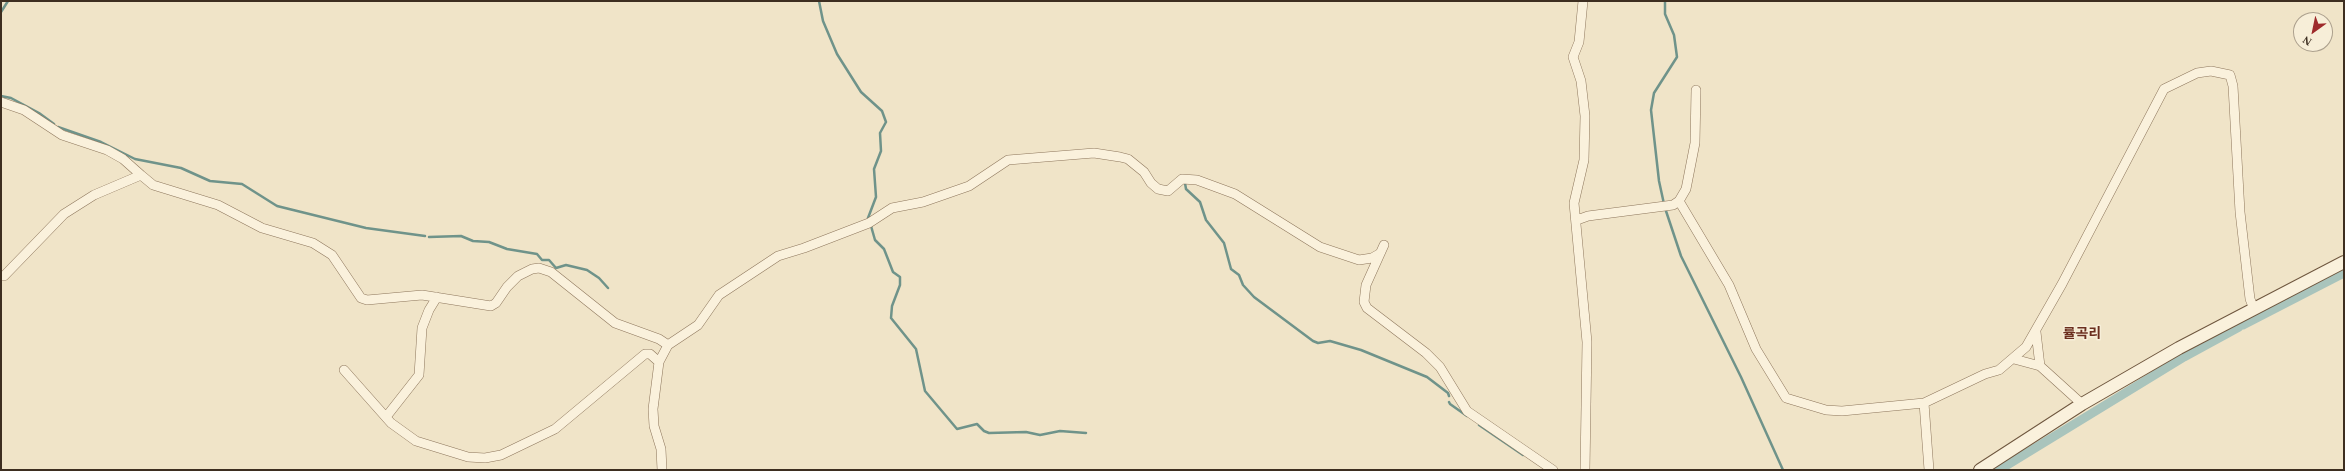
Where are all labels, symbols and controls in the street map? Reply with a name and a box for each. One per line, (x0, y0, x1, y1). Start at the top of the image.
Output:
north arrow (2293, 12, 2333, 52)
text: N (2300, 34, 2314, 48)
district label: 률곡리 (2063, 325, 2101, 341)

